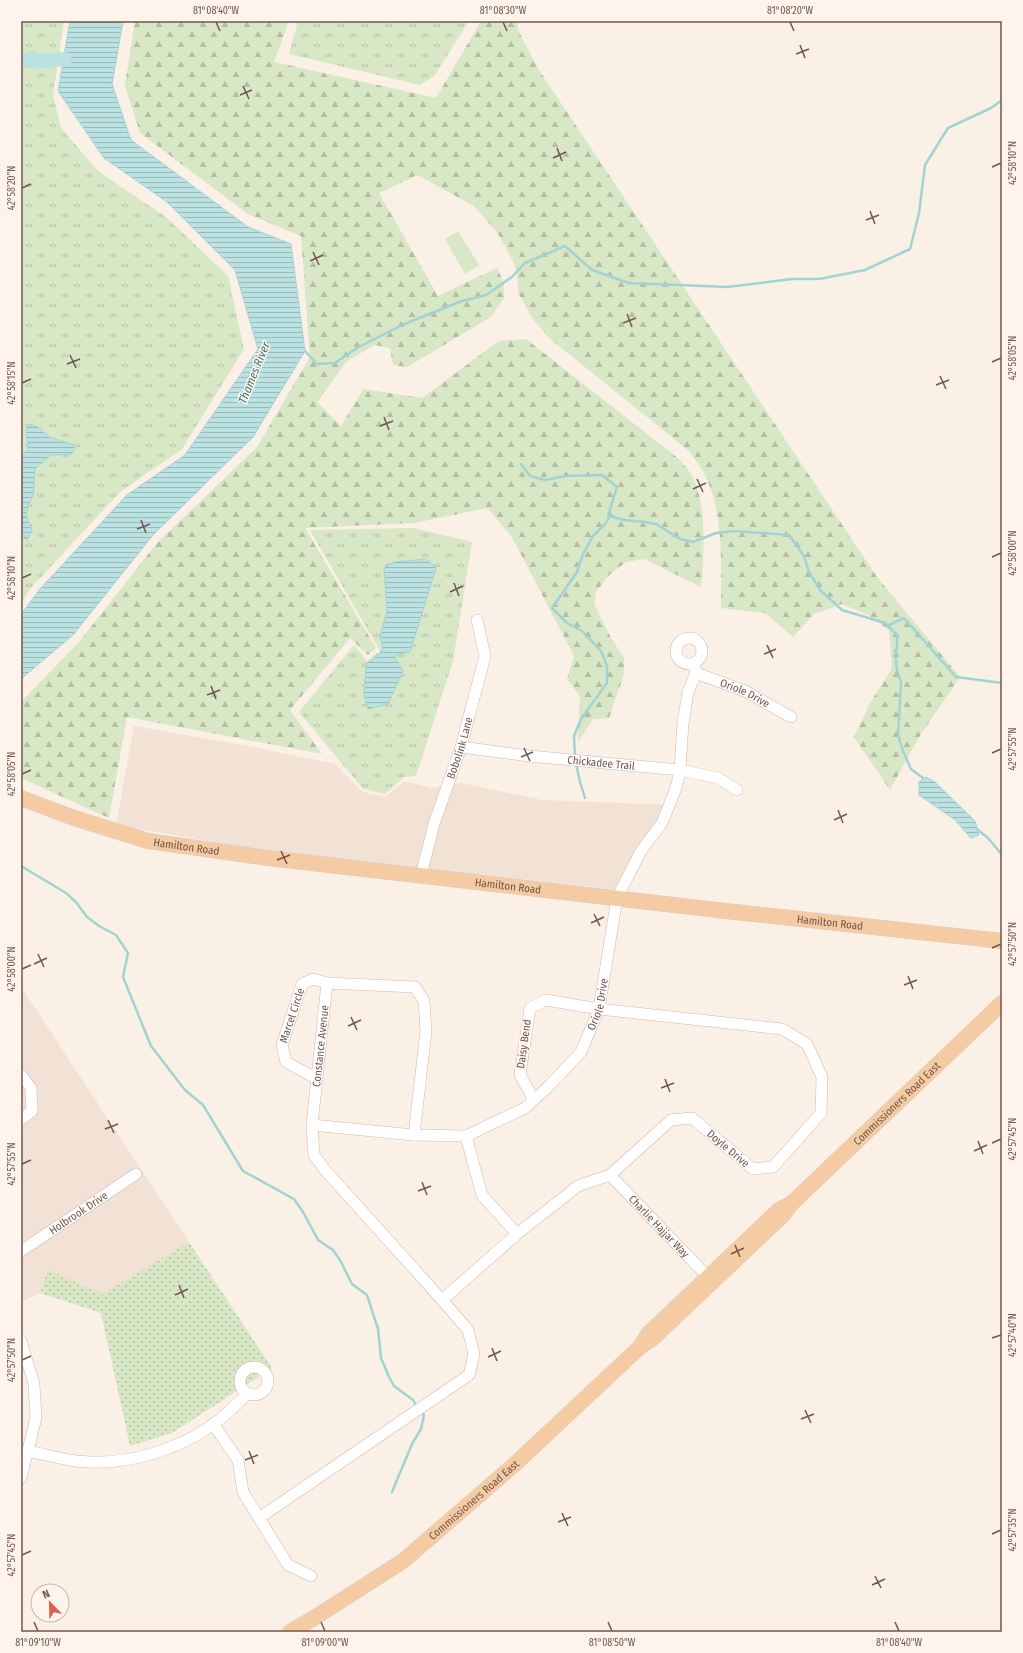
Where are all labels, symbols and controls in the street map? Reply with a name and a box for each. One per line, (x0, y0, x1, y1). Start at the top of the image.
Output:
text: 81°08'40"W (193, 5, 240, 17)
text: 81°08'30"W (480, 5, 527, 17)
text: 81°08'20"W (767, 5, 814, 17)
text: 42°58'10"N (1007, 141, 1019, 185)
text: 42°58'20"N (6, 166, 18, 210)
text: 42°58'05"N (1007, 336, 1019, 380)
water label: Thames River (235, 339, 273, 406)
text: 42°58'15"N (6, 361, 18, 405)
text: 42°58'00"N (1007, 530, 1019, 576)
text: 42°58'10"N (6, 556, 18, 600)
street label: Oriole Drive (718, 676, 772, 710)
street label: Bobolink Lane (444, 716, 475, 781)
text: 42°57'55"N (1007, 727, 1019, 771)
text: 42°58'05"N (6, 752, 18, 796)
street label: Chickadee Trail (567, 753, 636, 772)
street label: Hamilton Road (153, 835, 220, 858)
street label: Hamilton Road (474, 876, 542, 896)
street label: Hamilton Road (796, 912, 864, 932)
text: 42°57'50"N (1007, 922, 1019, 966)
text: 42°58'00"N (6, 946, 18, 992)
street label: Oriole Drive (584, 977, 610, 1032)
street label: Marcel Circle (277, 986, 307, 1045)
street label: Constance Avenue (310, 1005, 331, 1088)
street label: Daisy Bend (514, 1019, 534, 1069)
street label: Commissioners Road East (851, 1059, 943, 1148)
text: 42°57'45"N (1007, 1118, 1019, 1160)
street label: Doyle Drive (705, 1127, 752, 1170)
text: 42°57'55"N (6, 1142, 18, 1186)
street label: Holbrook Drive (47, 1188, 110, 1237)
street label: Charlie Hajjar Way (626, 1192, 692, 1260)
text: 42°57'40"N (1007, 1313, 1019, 1357)
text: 42°57'50"N (6, 1338, 18, 1382)
street label: Commissioners Road East (426, 1457, 522, 1542)
text: 42°57'35"N (1007, 1509, 1019, 1552)
text: 42°57'45"N (6, 1534, 18, 1576)
north arrow (30, 1583, 70, 1623)
text: N (41, 1587, 52, 1602)
text: 81°09'10"W (15, 1637, 61, 1649)
text: 81°09'00"W (302, 1637, 349, 1649)
text: 81°08'50"W (589, 1637, 636, 1649)
text: 81°08'40"W (876, 1637, 923, 1649)

